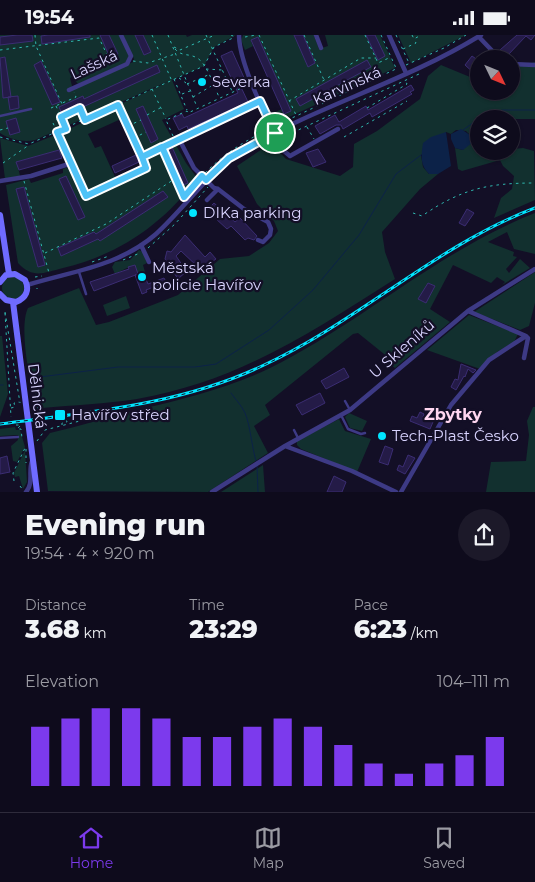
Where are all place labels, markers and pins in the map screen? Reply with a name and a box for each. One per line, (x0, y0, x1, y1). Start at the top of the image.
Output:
place label: Severka (212, 72, 271, 91)
marker: Severka (196, 76, 208, 88)
pin (254, 112, 296, 154)
place label: DIKa parking (203, 203, 301, 222)
marker: DIKa parking (187, 207, 199, 219)
place label: Městská policie Havířov (152, 258, 262, 294)
marker: Městská policie Havířov (136, 271, 148, 283)
place label: Havířov střed (71, 405, 170, 424)
marker: Havířov střed (53, 408, 67, 422)
place label: Tech-Plast Česko (392, 426, 519, 445)
marker: Tech-Plast Česko (376, 430, 388, 442)

